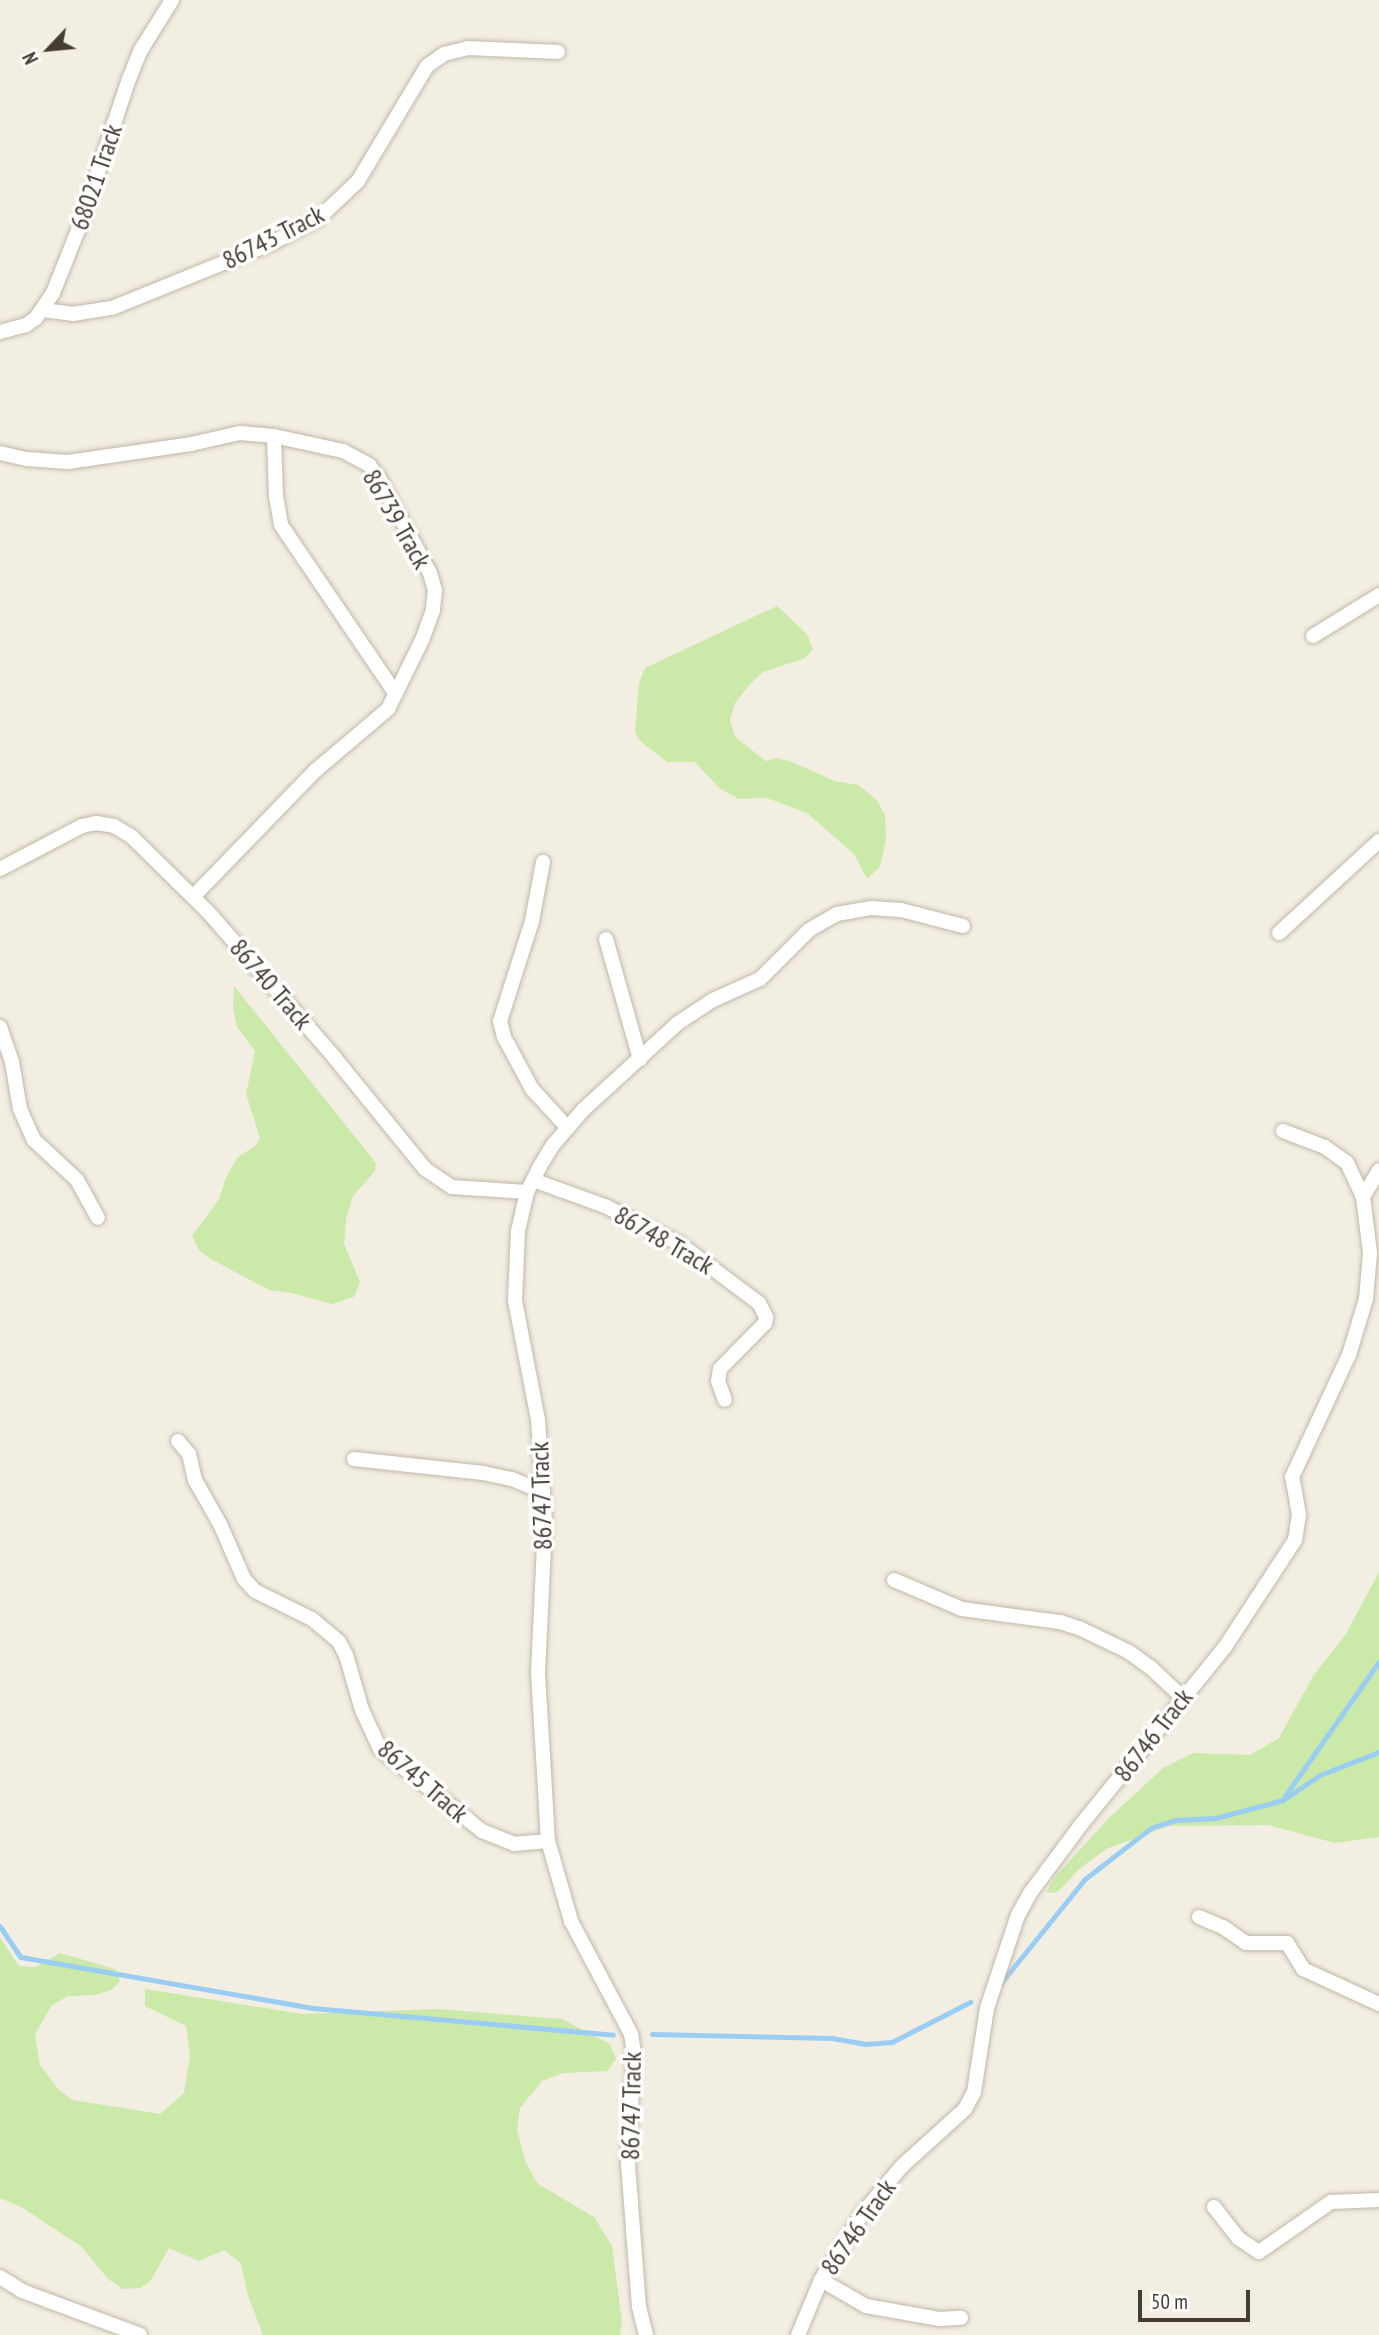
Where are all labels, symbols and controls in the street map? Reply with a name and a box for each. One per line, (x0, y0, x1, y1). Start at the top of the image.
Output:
north arrow (14, 14, 84, 84)
text: N (17, 48, 43, 68)
street label: 68021 Track (63, 120, 129, 234)
street label: 86743 Track (217, 198, 329, 276)
street label: 86739 Track (356, 463, 438, 575)
street label: 86740 Track (223, 932, 319, 1036)
street label: 86748 Track (608, 1199, 720, 1281)
street label: 86747 Track (523, 1440, 559, 1552)
street label: 86746 Track (1107, 1682, 1199, 1788)
street label: 86745 Track (371, 1733, 475, 1829)
street label: 86747 Track (614, 2051, 648, 2161)
street label: 86746 Track (814, 2173, 902, 2281)
scale bar (1141, 2276, 1253, 2320)
text: 50 m (1151, 2288, 1188, 2315)

